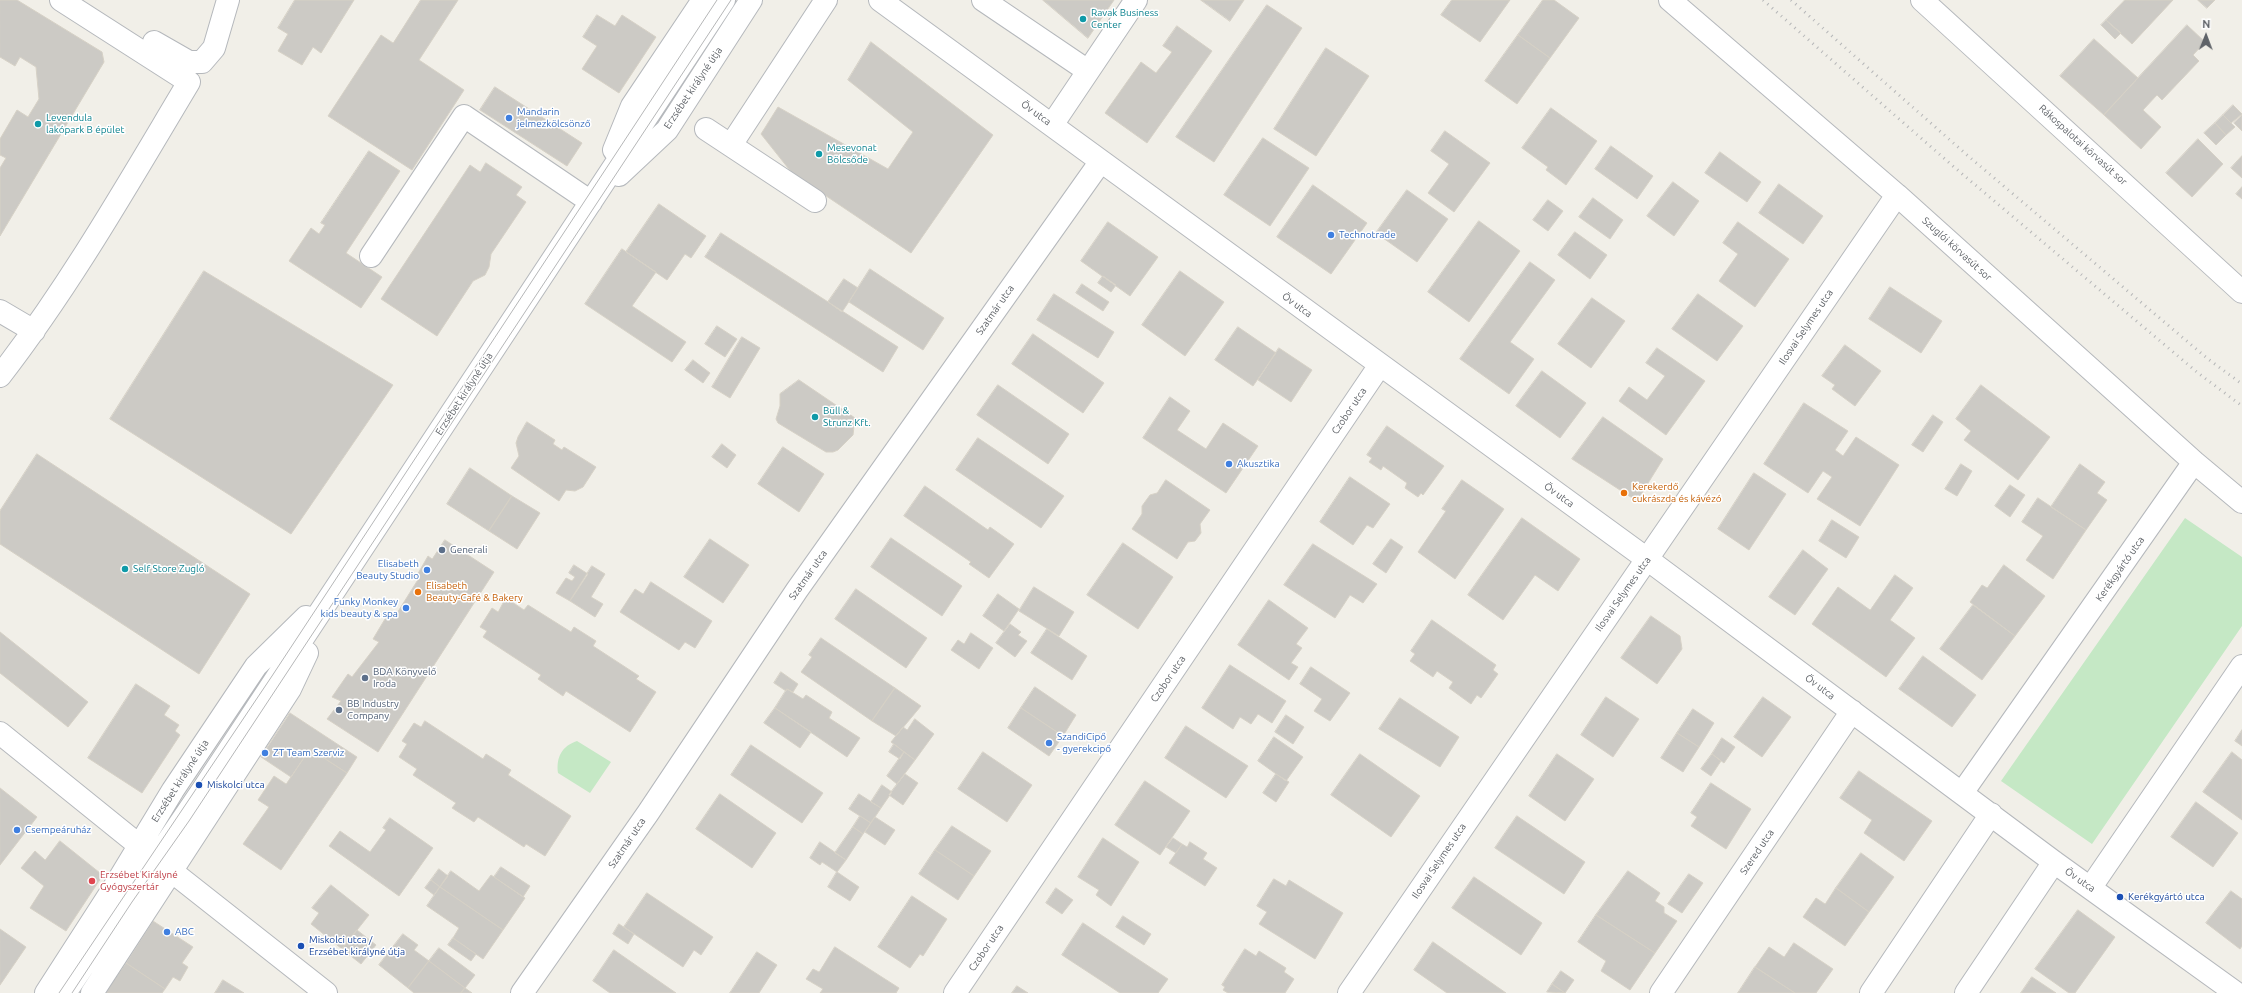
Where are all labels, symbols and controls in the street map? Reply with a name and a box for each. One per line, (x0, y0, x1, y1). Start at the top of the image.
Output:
place label: Ravak Business Center (1091, 7, 1158, 30)
marker: Ravak Business Center (1078, 14, 1088, 24)
north arrow (2186, 16, 2226, 56)
text: N (2202, 18, 2210, 30)
street label: Erzsébet királyné útja (661, 45, 725, 131)
street label: Öv utca (1019, 98, 1053, 128)
street label: Rákospalotai körvasút sor (2036, 102, 2130, 188)
place label: Mandarin jelmezkölcsönző (517, 106, 591, 130)
place label: Levendula lakópark B épület (46, 112, 124, 136)
marker: Mandarin jelmezkölcsönző (504, 113, 514, 123)
marker: Levendula lakópark B épület (33, 119, 43, 129)
place label: Mesevonat Bölcsőde (827, 142, 877, 166)
marker: Mesevonat Bölcsőde (814, 149, 824, 159)
street label: Szuglói körvasút sor (1920, 215, 1994, 283)
place label: Technotrade (1339, 229, 1396, 241)
marker: Technotrade (1326, 230, 1336, 240)
street label: Szatmár utca (973, 283, 1017, 337)
street label: Ilosvai Selymes utca (1776, 287, 1836, 367)
street label: Öv utca (1280, 290, 1314, 320)
street label: Erzsébet királyné útja (433, 350, 495, 438)
street label: Czobor utca (1329, 385, 1369, 437)
place label: Büll & Strunz Kft. (823, 405, 871, 428)
marker: Büll & Strunz Kft. (810, 412, 820, 422)
place label: Akusztika (1237, 458, 1280, 470)
marker: Akusztika (1224, 459, 1234, 469)
street label: Öv utca (1542, 480, 1576, 510)
place label: Kerekerdő cukrászda és kávézó (1632, 481, 1721, 504)
marker: Kerekerdő cukrászda és kávézó (1619, 488, 1629, 498)
street label: Kerékgyártó utca (2093, 534, 2147, 604)
place label: Generali (450, 544, 487, 556)
marker: Generali (437, 545, 447, 555)
street label: Szatmár utca (786, 548, 830, 602)
street label: Ilosvai Selymes utca (1593, 554, 1653, 634)
place label: Elisabeth Beauty Studio (356, 558, 419, 582)
place label: Self Store Zugló (133, 563, 205, 575)
marker: Self Store Zugló (120, 564, 130, 574)
marker: Elisabeth Beauty Studio (422, 565, 432, 575)
place label: Elisabeth Beauty-Café & Bakery (426, 580, 523, 604)
marker: Elisabeth Beauty-Café & Bakery (413, 587, 423, 597)
place label: Funky Monkey kids beauty & spa (321, 596, 398, 620)
marker: Funky Monkey kids beauty & spa (401, 603, 411, 613)
street label: Czobor utca (1148, 653, 1188, 705)
place label: BDA Könyvelő Iroda (373, 666, 436, 690)
street label: Öv utca (1803, 672, 1837, 702)
marker: BDA Könyvelő Iroda (360, 673, 370, 683)
place label: BB Industry Company (347, 698, 399, 722)
marker: BB Industry Company (334, 705, 344, 715)
place label: SzandiCipő - gyerekcipő (1057, 731, 1111, 754)
street label: Erzsébet királyné útja (149, 737, 211, 825)
marker: SzandiCipő - gyerekcipő (1044, 738, 1054, 748)
place label: ZT Team Szerviz (273, 747, 344, 759)
marker: ZT Team Szerviz (260, 748, 270, 758)
place label: Miskolci utca (207, 779, 265, 791)
marker: Miskolci utca (194, 780, 204, 790)
street label: Szatmár utca (606, 816, 648, 870)
street label: Ilosvai Selymes utca (1409, 821, 1469, 901)
place label: Csempeáruház (25, 824, 91, 836)
marker: Csempeáruház (12, 825, 22, 835)
street label: Szered utca (1737, 827, 1777, 877)
street label: Öv utca (2063, 865, 2097, 895)
place label: Erzsébet Királyné Gyógyszertár (100, 869, 178, 892)
marker: Erzsébet Királyné Gyógyszertár (87, 876, 97, 886)
place label: Kerékgyártó utca (2128, 891, 2205, 903)
marker: Kerékgyártó utca (2115, 892, 2125, 902)
street label: Czobor utca (966, 922, 1006, 974)
place label: ABC (175, 926, 194, 938)
marker: ABC (162, 927, 172, 937)
place label: Miskolci utca / Erzsébet királyné útja (309, 934, 405, 958)
marker: Miskolci utca / Erzsébet királyné útja (296, 941, 306, 951)

